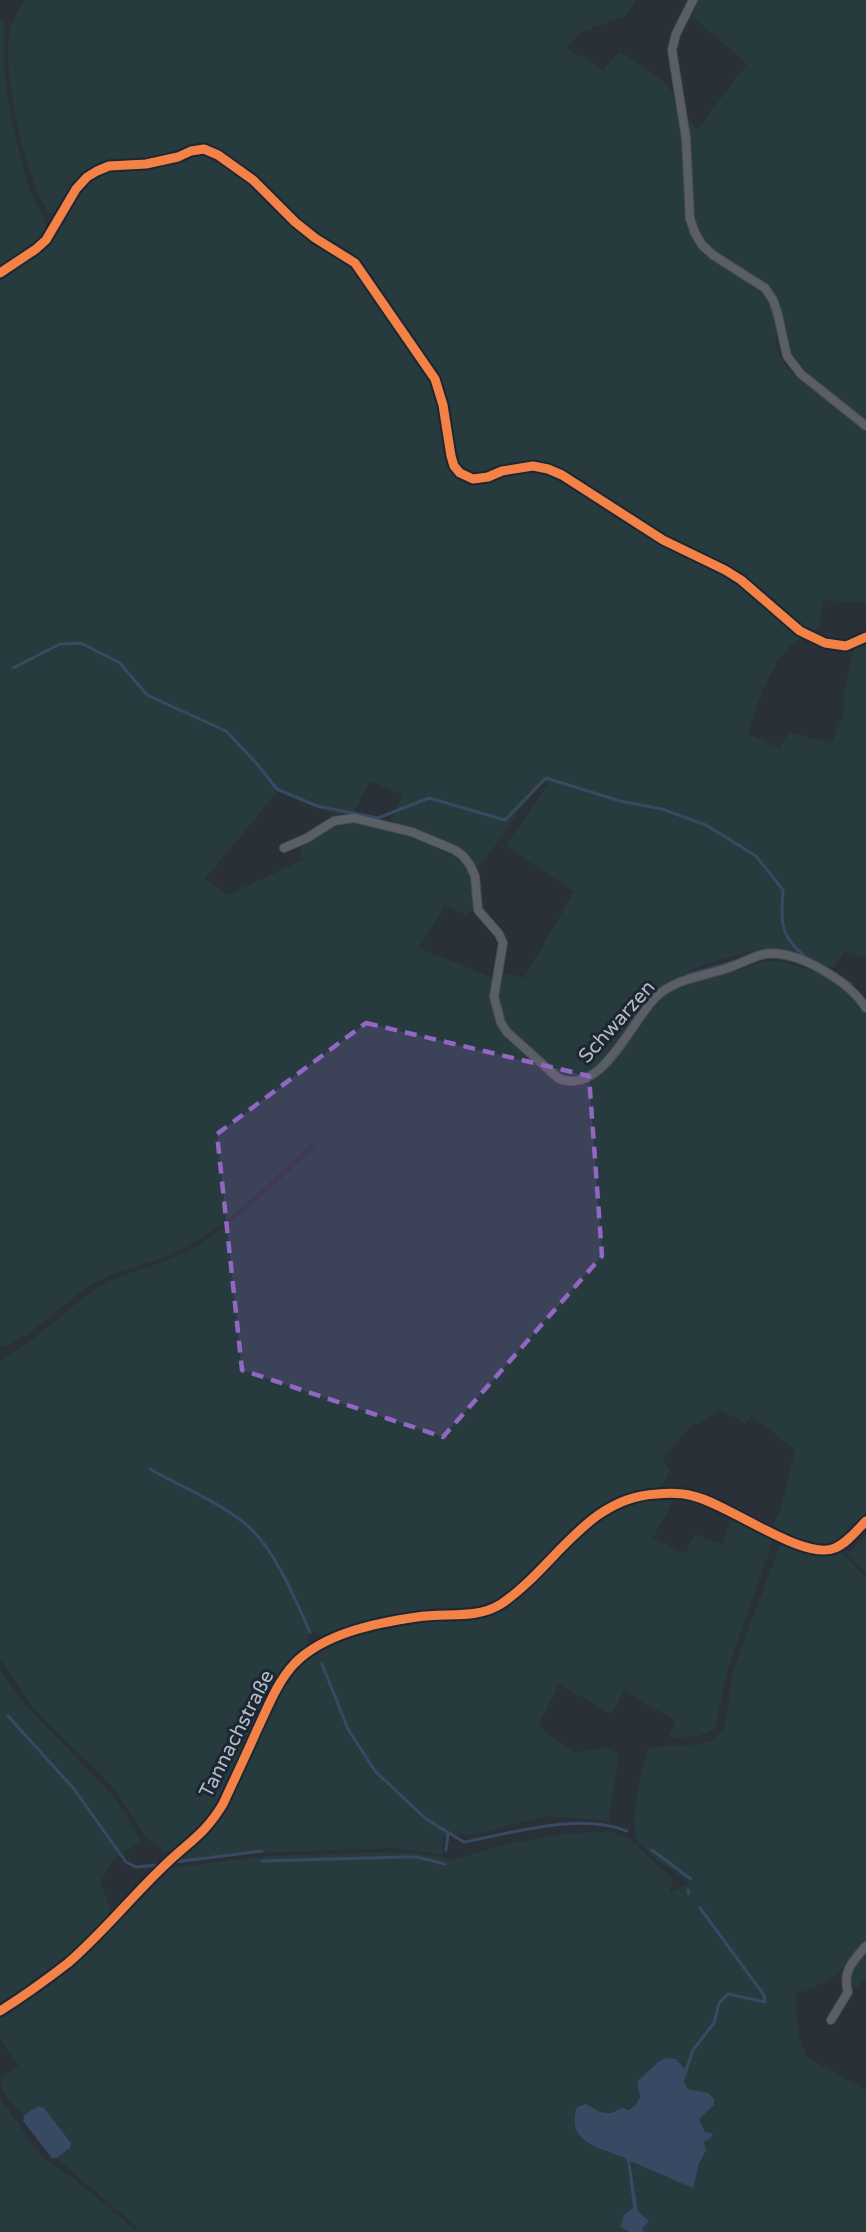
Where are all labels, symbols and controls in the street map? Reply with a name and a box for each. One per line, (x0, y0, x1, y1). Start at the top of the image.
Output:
street label: Schwarzen (574, 976, 660, 1068)
street label: Tannachstraße (195, 1666, 279, 1802)

